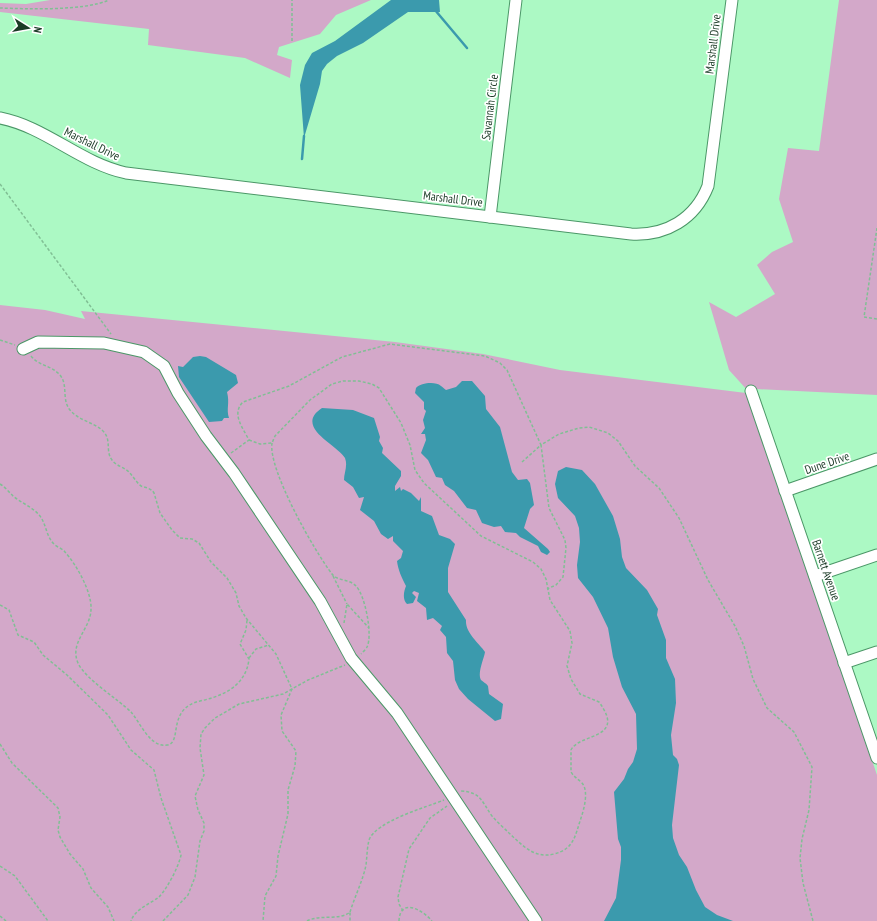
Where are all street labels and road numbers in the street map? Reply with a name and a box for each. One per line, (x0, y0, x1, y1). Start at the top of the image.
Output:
street label: Marshall Drive (701, 13, 724, 75)
street label: Savannah Circle (478, 73, 501, 141)
street label: Marshall Drive (62, 124, 122, 163)
street label: Marshall Drive (422, 187, 484, 210)
street label: Dune Drive (803, 448, 851, 477)
street label: Barnett Avenue (809, 538, 844, 602)

